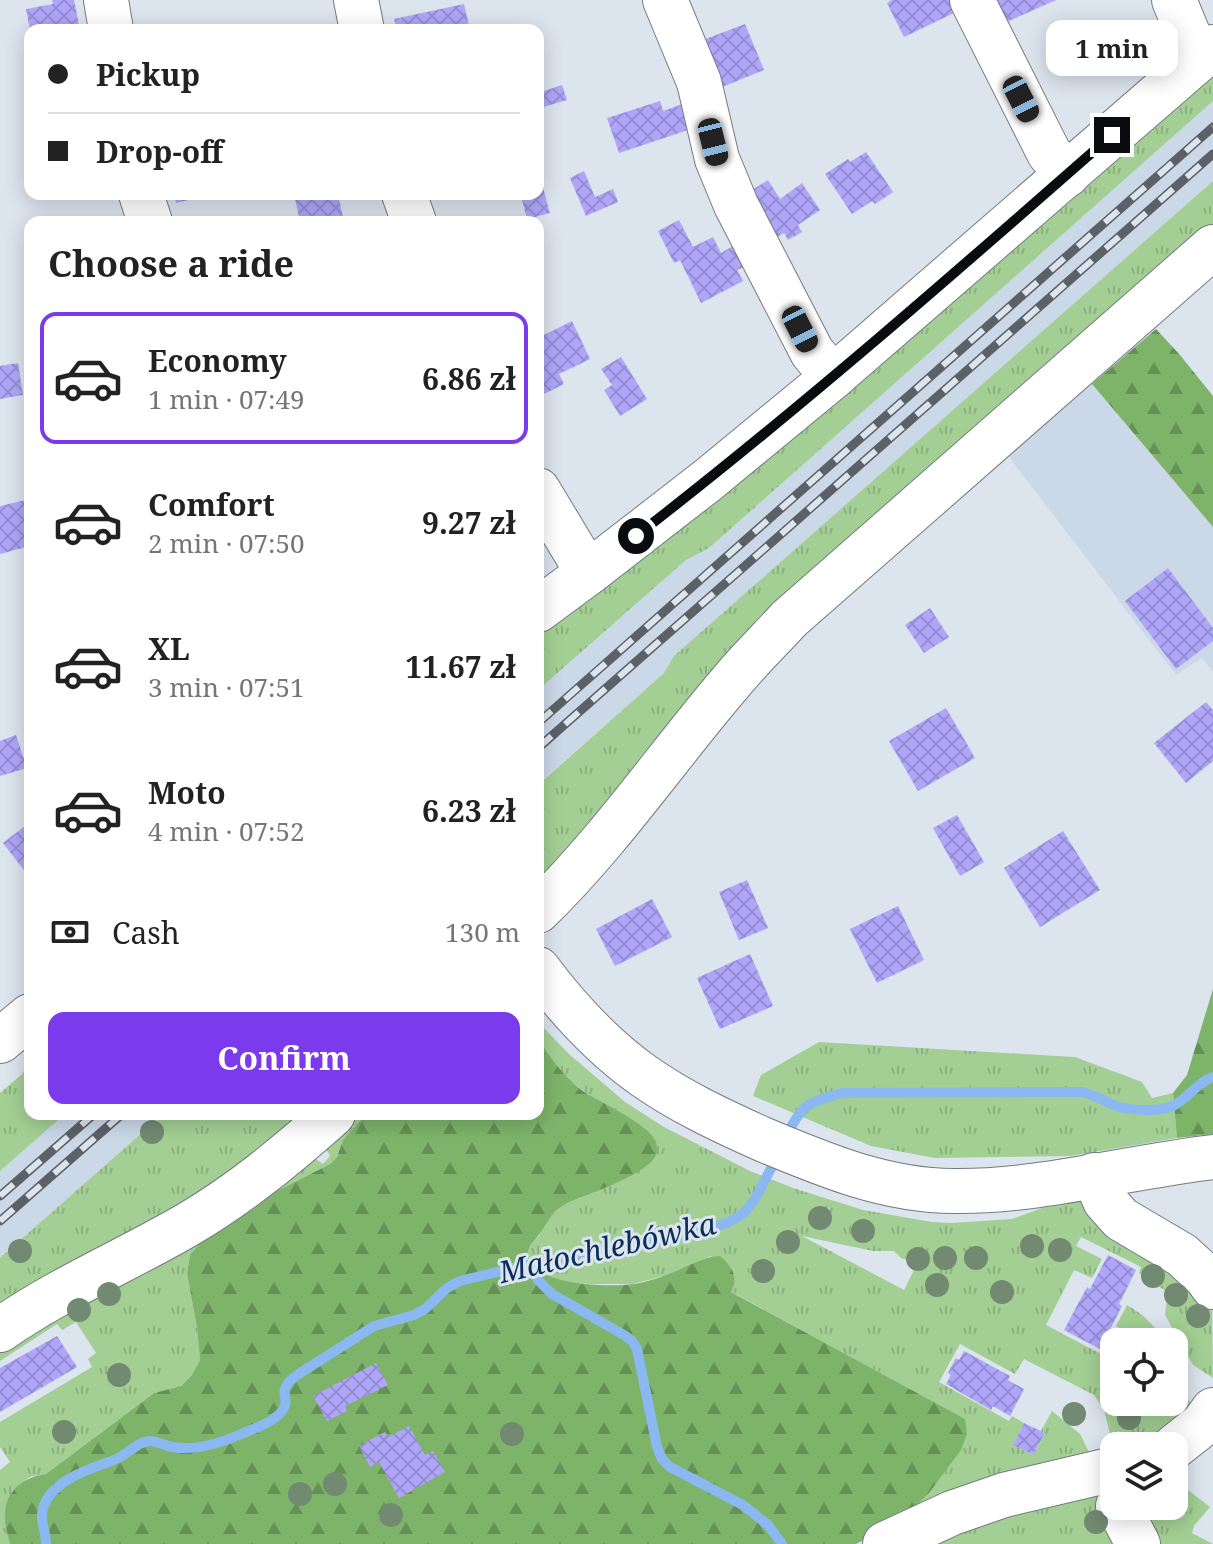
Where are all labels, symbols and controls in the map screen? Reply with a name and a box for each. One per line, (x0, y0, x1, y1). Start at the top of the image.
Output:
callout: 1 min (1046, 19, 1178, 75)
text: 1 min (1075, 30, 1149, 66)
text: Pickup (96, 54, 200, 95)
car (999, 72, 1043, 126)
car (696, 116, 730, 168)
route end (1094, 117, 1130, 153)
text: Drop-off (96, 131, 223, 172)
text: Choose a ride (48, 239, 294, 288)
car (778, 302, 822, 356)
text: Economy (148, 340, 287, 381)
icon: car (52, 342, 124, 414)
text: 6.86 zł (422, 358, 516, 399)
text: 1 min · 07:49 (148, 381, 305, 417)
text: Comfort (148, 484, 275, 525)
icon: car (52, 486, 124, 558)
text: 9.27 zł (422, 502, 516, 543)
route start (618, 518, 654, 554)
text: 2 min · 07:50 (148, 525, 305, 561)
text: XL (148, 628, 190, 669)
icon: car (52, 630, 124, 702)
text: 11.67 zł (405, 646, 516, 687)
text: 3 min · 07:51 (148, 669, 305, 705)
text: Moto (148, 772, 226, 813)
icon: car (52, 774, 124, 846)
text: 6.23 zł (422, 790, 516, 831)
text: 4 min · 07:52 (148, 813, 305, 849)
icon: cash (48, 910, 92, 954)
text: Cash (112, 912, 180, 953)
text: 130 m (445, 914, 520, 950)
button: Confirm (48, 1012, 520, 1104)
water label: Małochlebówka (493, 1202, 720, 1292)
map controls (1100, 1328, 1188, 1520)
button: locate (1100, 1328, 1188, 1416)
button: layers (1100, 1432, 1188, 1520)

